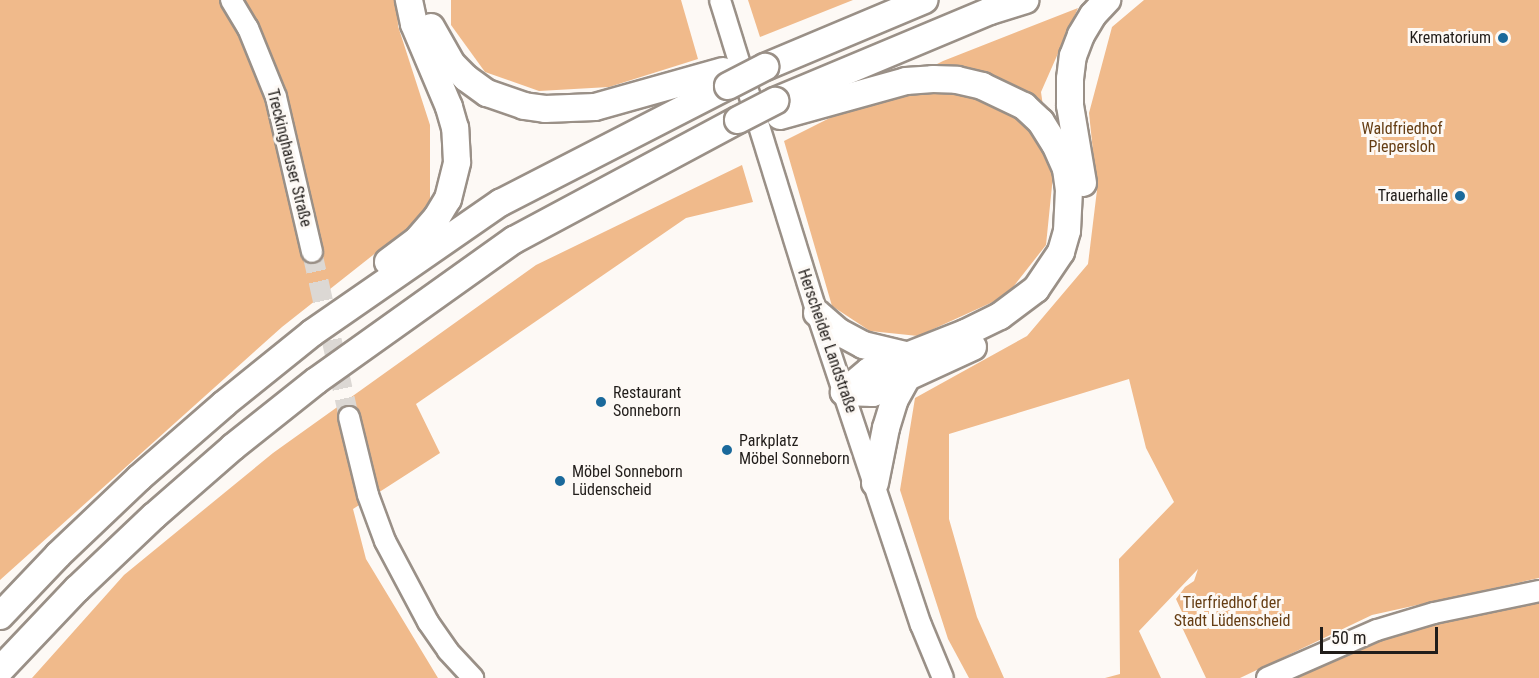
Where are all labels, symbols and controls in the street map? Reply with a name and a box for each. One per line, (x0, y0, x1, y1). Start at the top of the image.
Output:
place label: Krematorium (1409, 28, 1491, 48)
marker: Krematorium (1496, 31, 1510, 45)
street label: Treckinghauser Straße (263, 87, 315, 229)
park label: Waldfriedhof Piepersloh (1361, 119, 1443, 157)
place label: Trauerhalle (1378, 186, 1448, 206)
marker: Trauerhalle (1453, 189, 1467, 203)
street label: Herscheider Landstraße (793, 267, 861, 415)
place label: Restaurant Sonneborn (613, 383, 681, 421)
marker: Restaurant Sonneborn (594, 395, 608, 409)
place label: Parkplatz Möbel Sonneborn (739, 431, 850, 469)
marker: Parkplatz Möbel Sonneborn (720, 443, 734, 457)
place label: Möbel Sonneborn Lüdenscheid (572, 462, 683, 500)
marker: Möbel Sonneborn Lüdenscheid (553, 474, 567, 488)
park label: Tierfriedhof der Stadt Lüdenscheid (1174, 593, 1290, 631)
scale bar (1323, 615, 1442, 653)
text: 50 m (1331, 627, 1366, 648)

